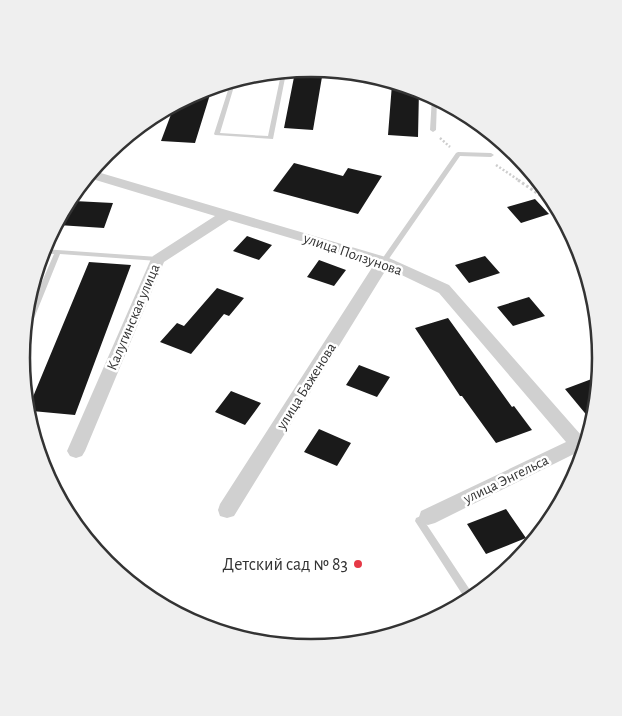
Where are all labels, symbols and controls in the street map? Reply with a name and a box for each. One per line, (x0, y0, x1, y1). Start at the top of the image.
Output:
street label: улица Ползунова (301, 230, 404, 278)
street label: Калугинская улица (104, 262, 163, 373)
street label: улица Баженова (273, 340, 339, 433)
street label: улица Энгельса (460, 452, 551, 507)
place label: Детский сад № 83 (223, 556, 348, 574)
marker: Детский сад № 83 (352, 558, 364, 570)

